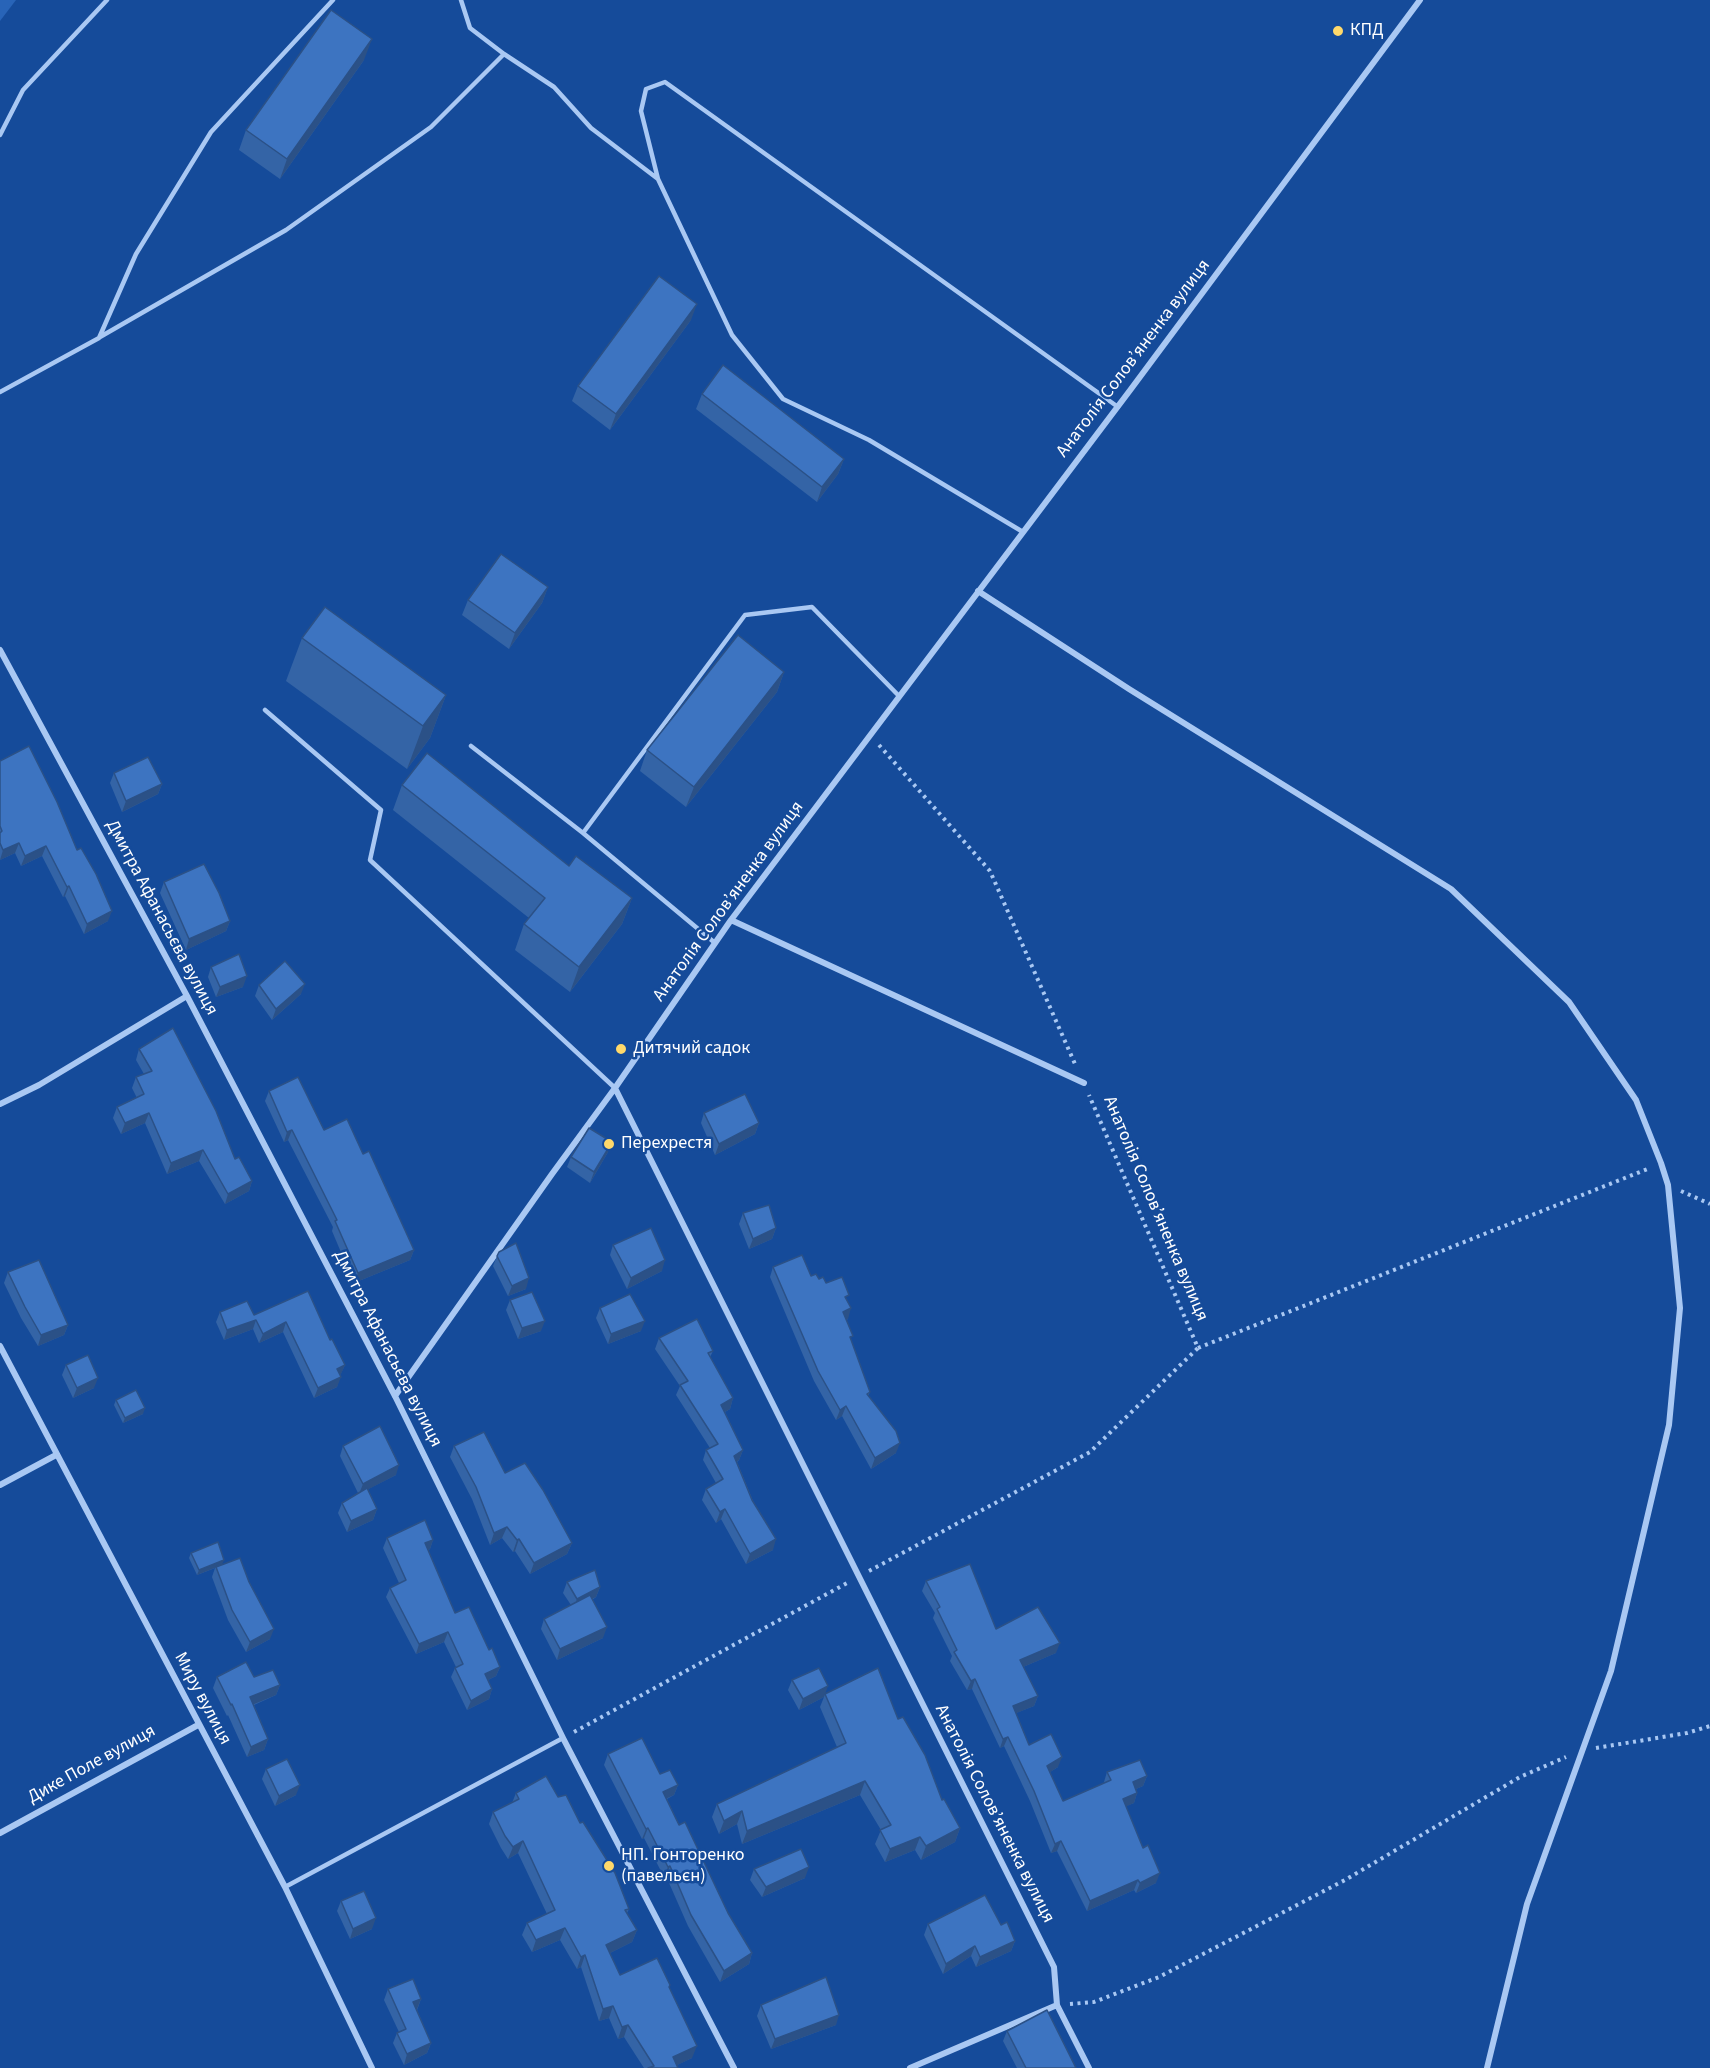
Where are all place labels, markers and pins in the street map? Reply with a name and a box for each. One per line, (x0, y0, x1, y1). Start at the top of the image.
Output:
place label: КПД (1350, 20, 1384, 42)
marker: КПД (1331, 24, 1345, 38)
place label: Дитячий садок (633, 1038, 750, 1060)
marker: Дитячий садок (614, 1042, 628, 1056)
place label: Перехрестя (621, 1133, 712, 1155)
marker: Перехрестя (602, 1137, 616, 1151)
place label: НП. Гонторенко (павельєн) (621, 1845, 745, 1888)
marker: НП. Гонторенко (павельєн) (602, 1859, 616, 1873)

